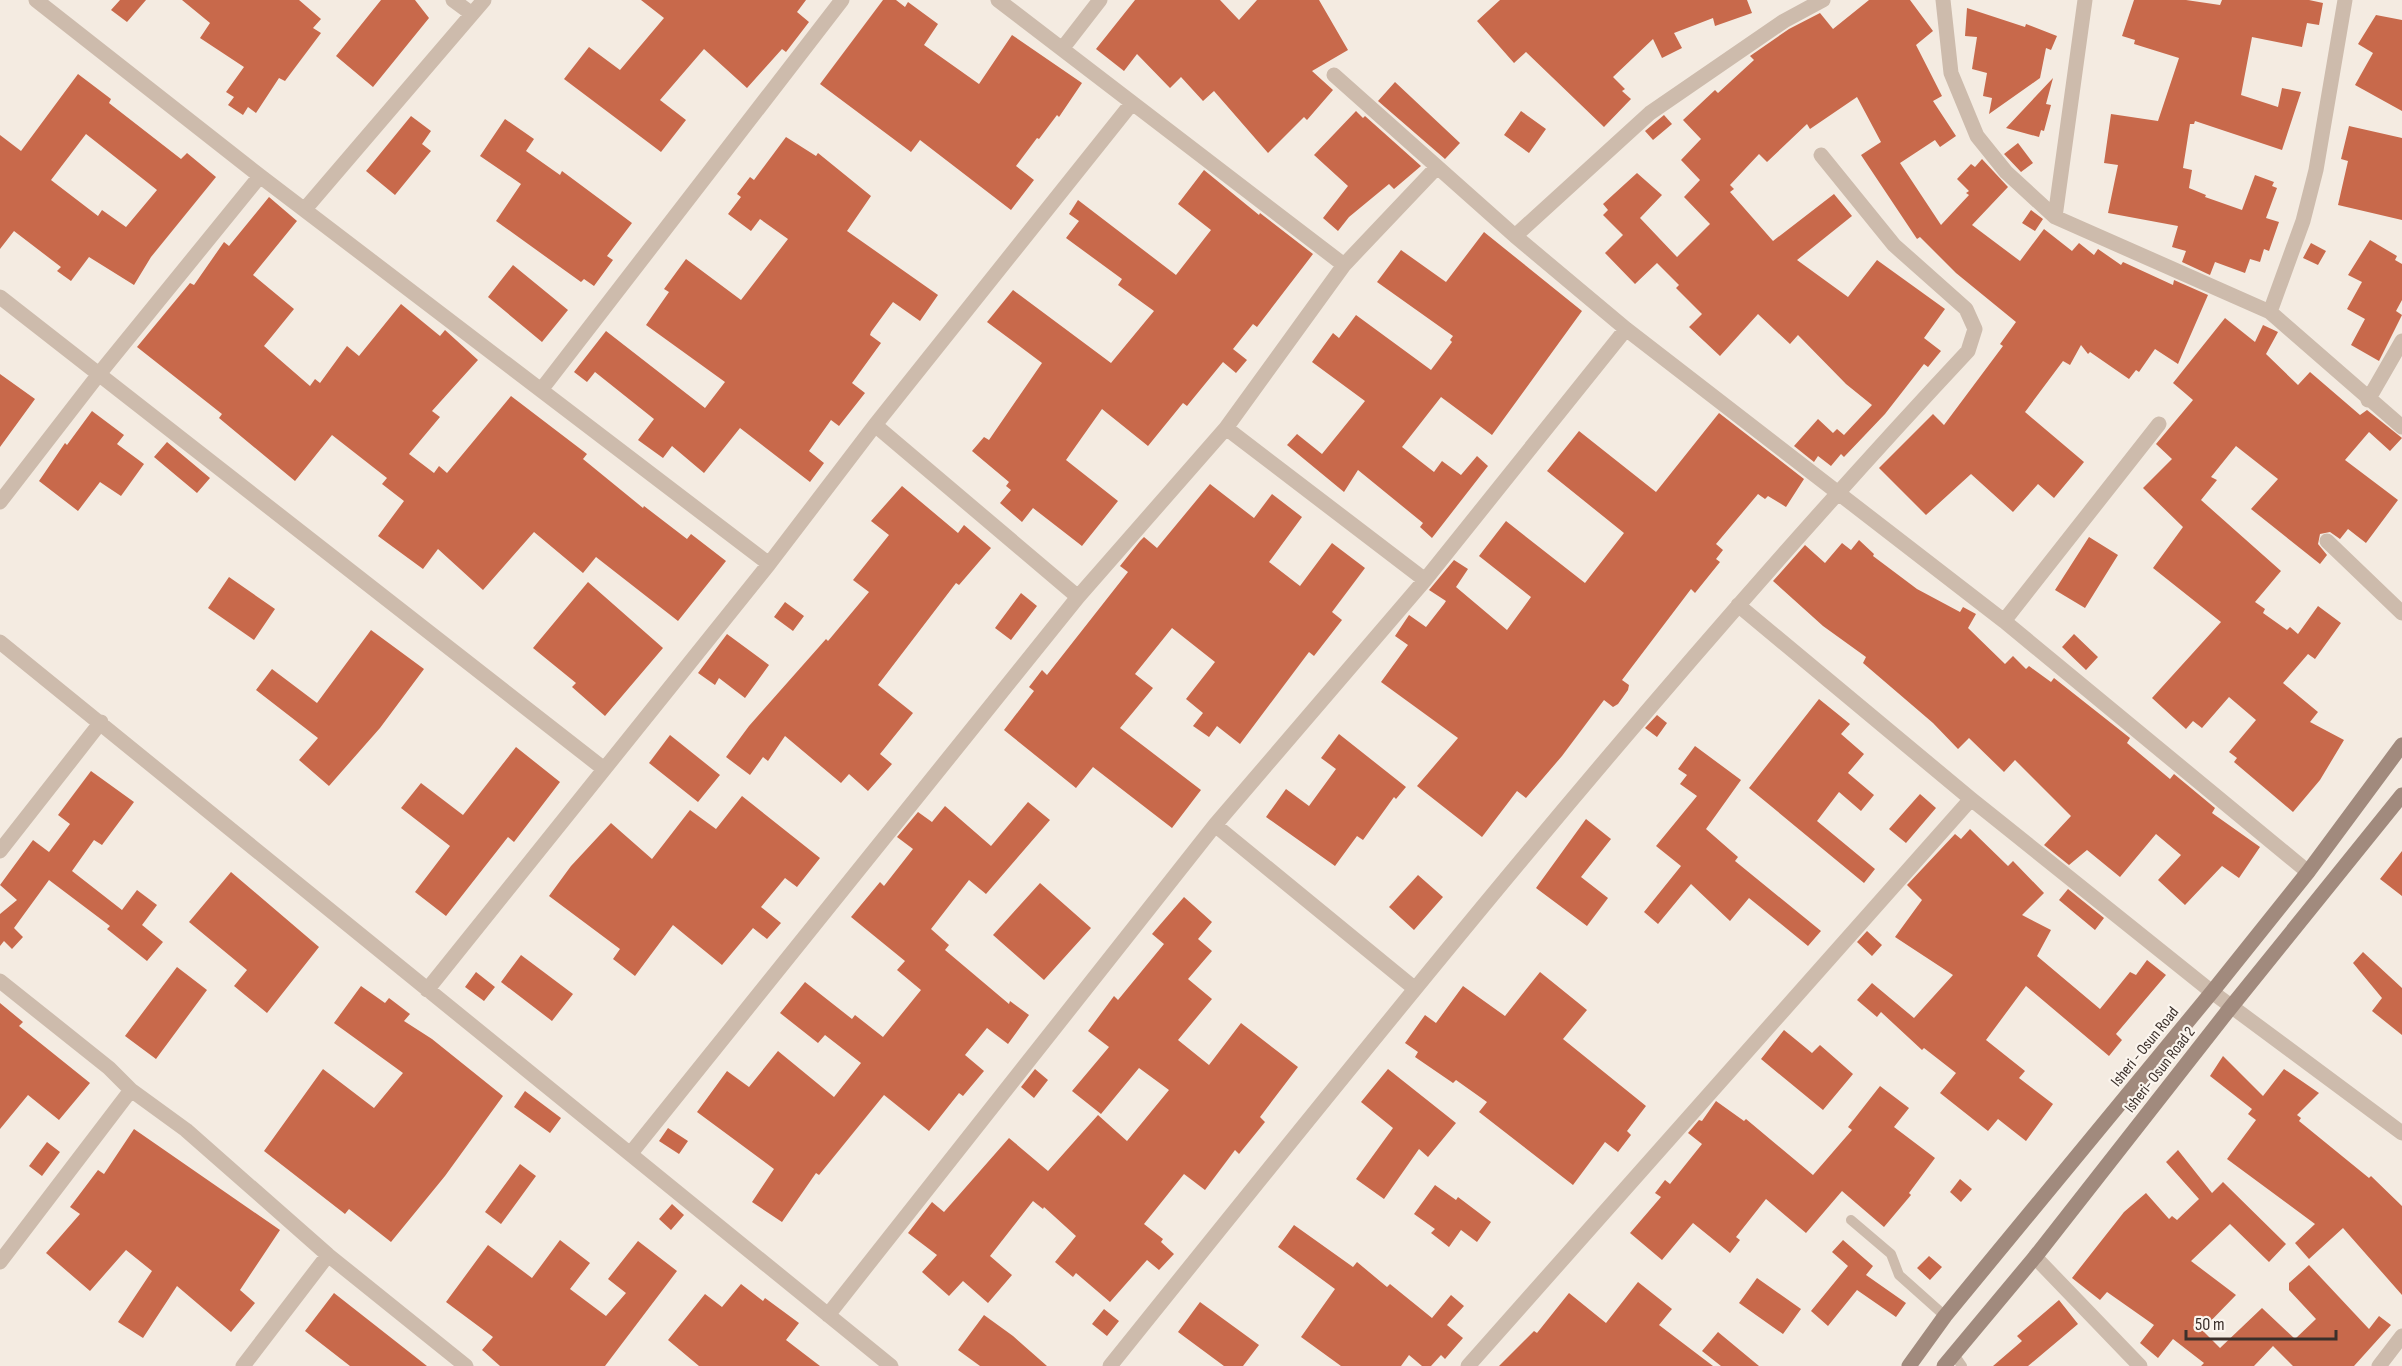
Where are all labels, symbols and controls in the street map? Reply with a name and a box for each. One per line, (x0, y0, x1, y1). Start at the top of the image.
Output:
street label: Isheri - Osun Road (2107, 1003, 2183, 1091)
street label: Isheri- Osun Road 2 (2121, 1023, 2200, 1117)
scale bar (2186, 1303, 2336, 1341)
text: 50 m (2195, 1314, 2225, 1335)

